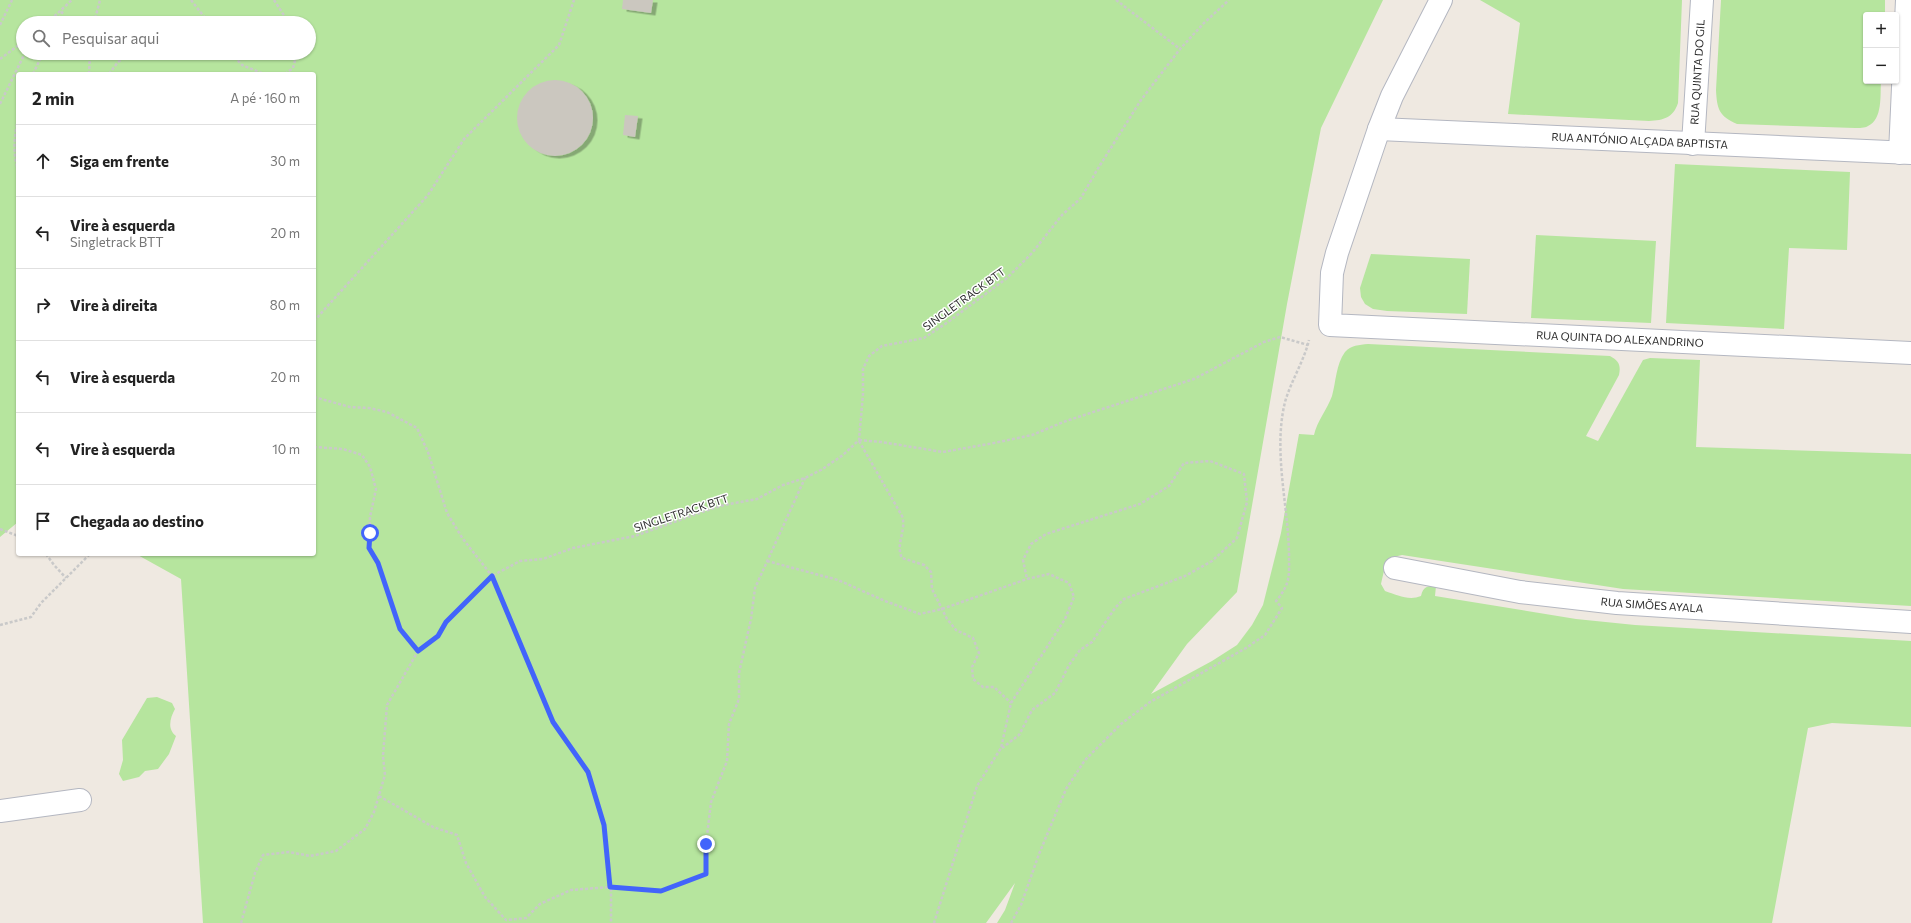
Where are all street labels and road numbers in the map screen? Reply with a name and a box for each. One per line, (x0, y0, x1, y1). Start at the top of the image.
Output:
street label: RUA QUINTA DO GIL (1687, 19, 1707, 125)
street label: RUA ANTÓNIO ALÇADA BAPTISTA (1551, 130, 1729, 151)
street label: SINGLETRACK BTT (920, 264, 1007, 333)
street label: RUA QUINTA DO ALEXANDRINO (1536, 328, 1704, 349)
street label: SINGLETRACK BTT (632, 491, 730, 534)
street label: RUA SIMÕES AYALA (1600, 594, 1704, 615)

